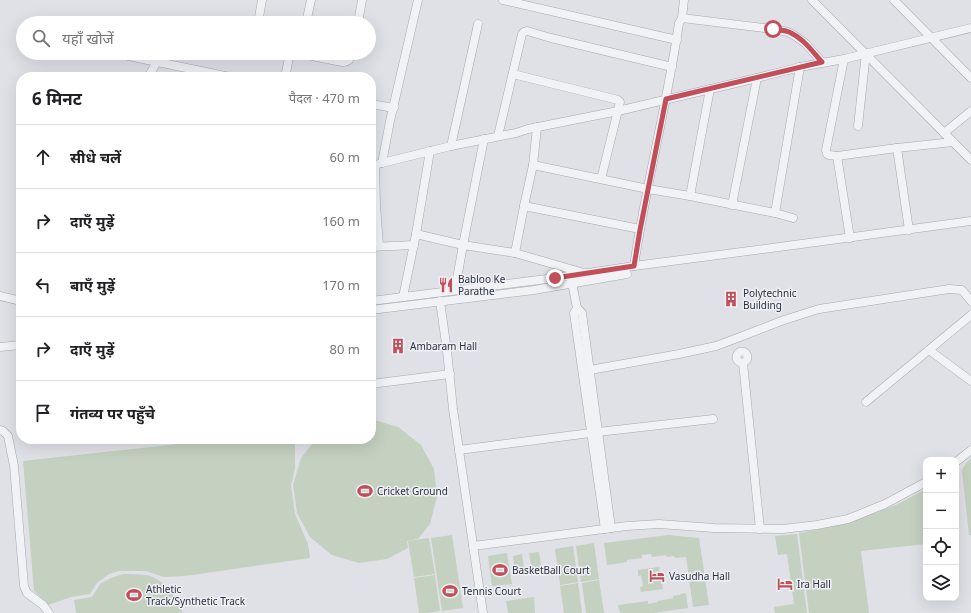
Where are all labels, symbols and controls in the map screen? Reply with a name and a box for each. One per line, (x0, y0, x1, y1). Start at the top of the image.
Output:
search box (16, 16, 376, 60)
route start (764, 20, 782, 38)
icon: search (30, 27, 52, 49)
text: यहाँ खोजें (62, 28, 114, 48)
text: 6 मिनट (32, 87, 82, 110)
text: पैदल · 470 m (289, 89, 360, 107)
icon: ahead (32, 146, 54, 168)
text: सीधे चलें (70, 147, 121, 167)
text: 60 m (330, 148, 360, 166)
icon: right (32, 210, 54, 232)
text: दाएँ मुड़ें (70, 211, 114, 231)
text: 160 m (322, 212, 360, 230)
route end (546, 269, 564, 287)
place label: Babloo Ke Parathe (458, 272, 506, 298)
icon: left (32, 274, 54, 296)
text: बाएँ मुड़ें (70, 275, 115, 295)
text: 170 m (322, 276, 360, 294)
restaurant icon: Babloo Ke Parathe (437, 276, 455, 294)
place label: Polytechnic Building (743, 286, 797, 312)
building icon: Polytechnic Building (722, 290, 740, 308)
building icon: Ambaram Hall (389, 337, 407, 355)
icon: right (32, 338, 54, 360)
text: दाएँ मुड़ें (70, 339, 114, 359)
place label: Ambaram Hall (410, 339, 477, 353)
text: 80 m (330, 340, 360, 358)
icon: arrive (32, 402, 54, 424)
text: गंतव्य पर पहुँचे (70, 403, 155, 423)
map controls (923, 457, 959, 601)
button: + (923, 457, 959, 493)
sports icon: Cricket Ground (356, 482, 374, 500)
place label: Cricket Ground (377, 484, 448, 498)
button: − (923, 493, 959, 529)
button: locate (923, 529, 959, 565)
sports icon: BasketBall Court (491, 561, 509, 579)
place label: BasketBall Court (512, 563, 590, 577)
button: layers (923, 565, 959, 601)
hotel icon: Vasudha Hall (648, 567, 666, 585)
place label: Vasudha Hall (669, 569, 730, 583)
hotel icon: Ira Hall (776, 575, 794, 593)
place label: Ira Hall (797, 577, 831, 591)
place label: Athletic Track/Synthetic Track (146, 582, 246, 608)
sports icon: Tennis Court (441, 582, 459, 600)
place label: Tennis Court (462, 584, 522, 598)
sports icon: Athletic Track/Synthetic Track (125, 586, 143, 604)

